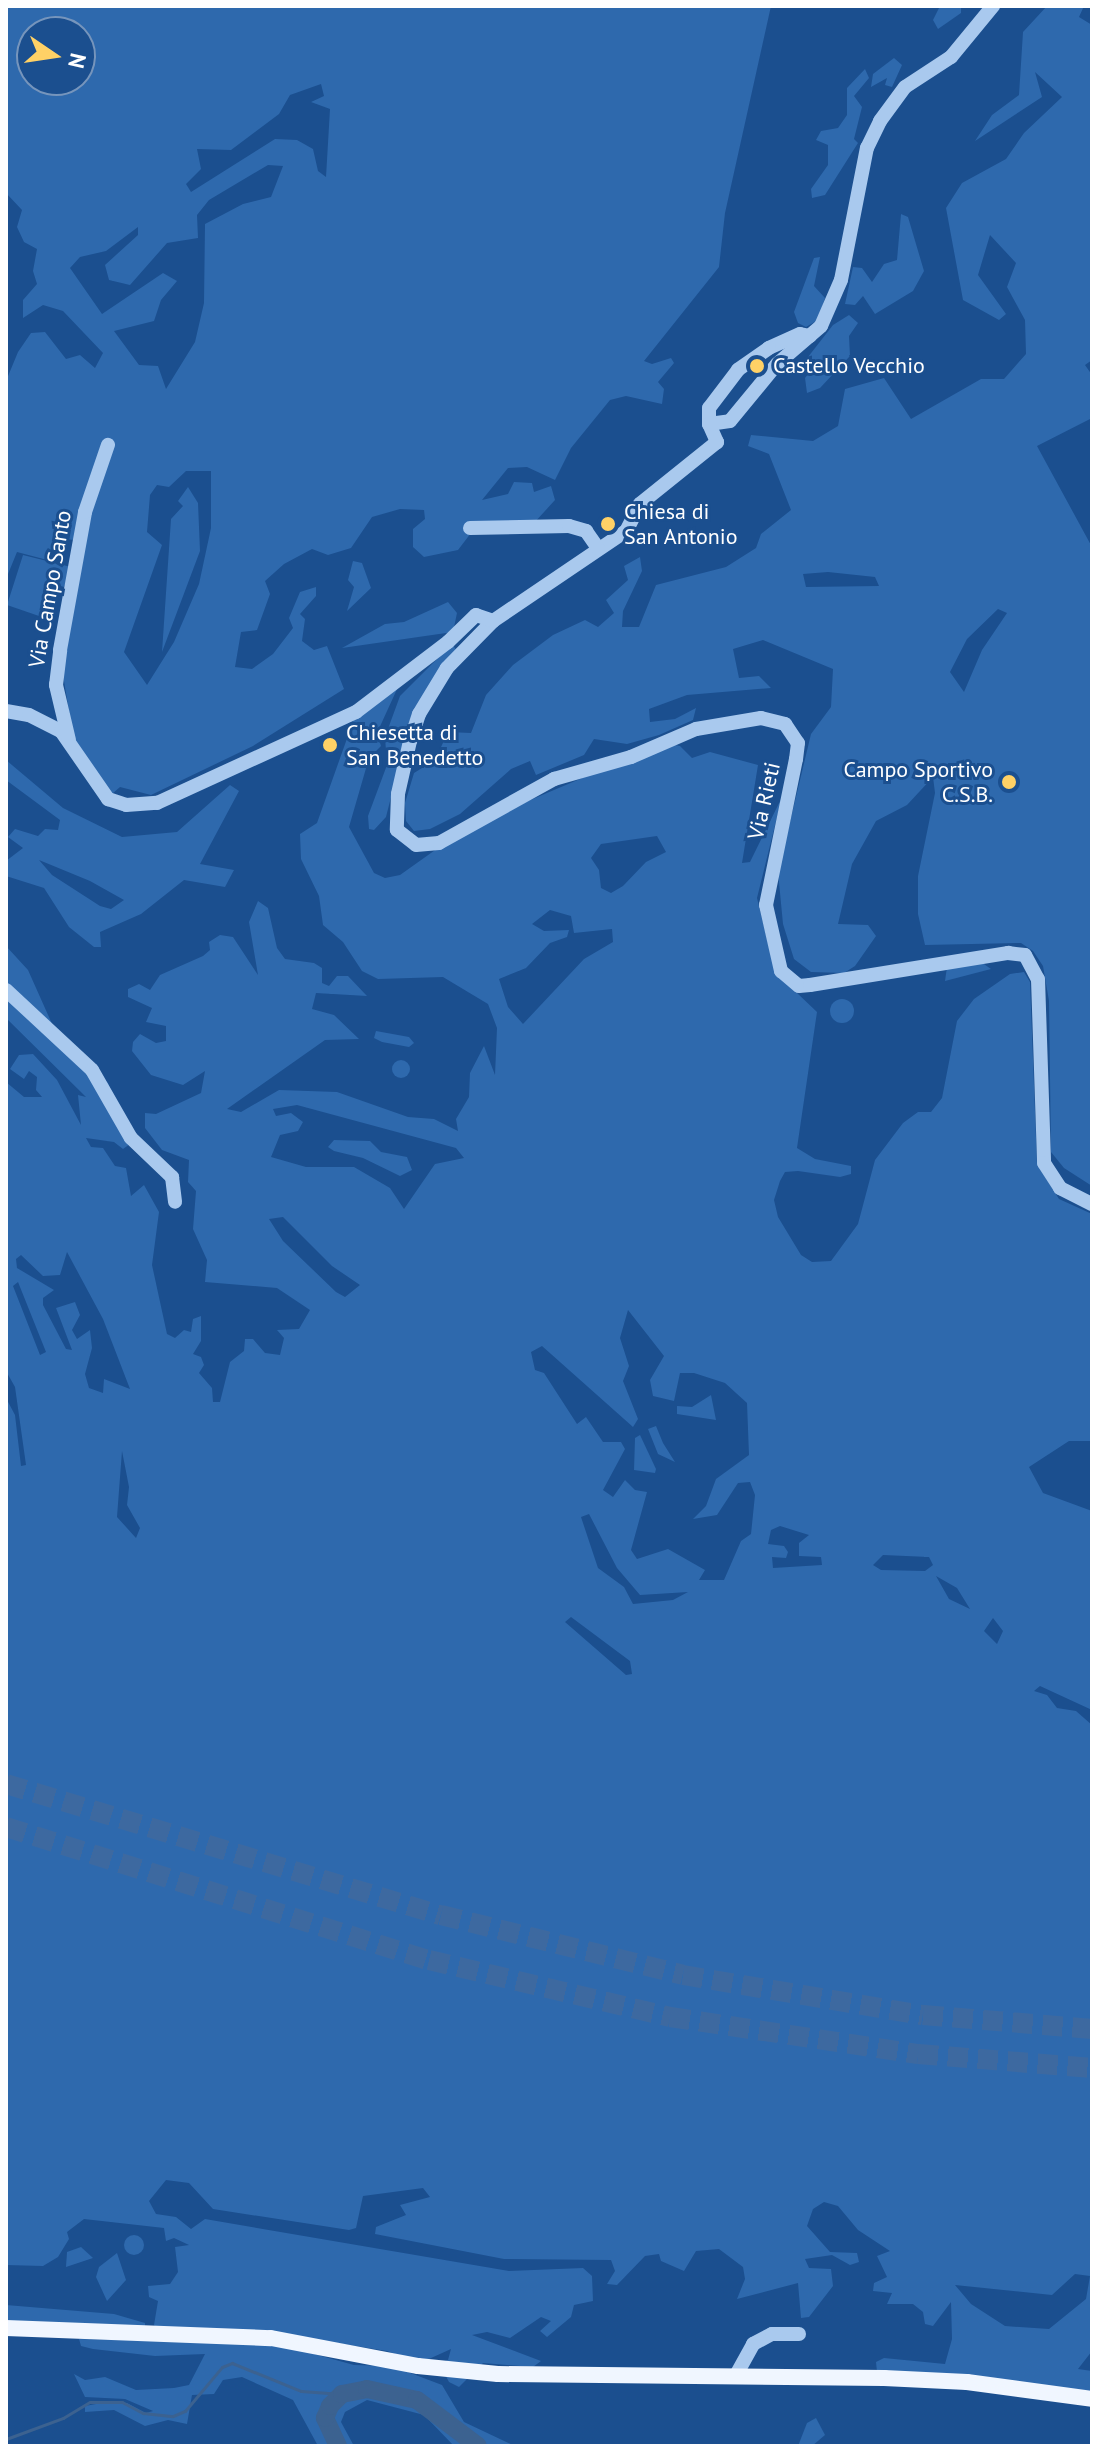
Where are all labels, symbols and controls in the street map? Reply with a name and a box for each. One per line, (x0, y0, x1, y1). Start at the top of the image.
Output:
north arrow (16, 16, 96, 96)
text: N (62, 51, 93, 71)
place label: Castello Vecchio (773, 353, 925, 379)
marker: Castello Vecchio (748, 357, 766, 375)
place label: Chiesa di San Antonio (624, 498, 738, 550)
street label: Via Campo Santo (23, 508, 77, 670)
marker: Chiesa di San Antonio (599, 515, 617, 533)
place label: Chiesetta di San Benedetto (346, 719, 483, 770)
marker: Chiesetta di San Benedetto (321, 736, 339, 754)
place label: Campo Sportivo C.S.B. (843, 756, 993, 808)
street label: Via Rieti (742, 760, 786, 842)
marker: Campo Sportivo C.S.B. (1000, 773, 1018, 791)

